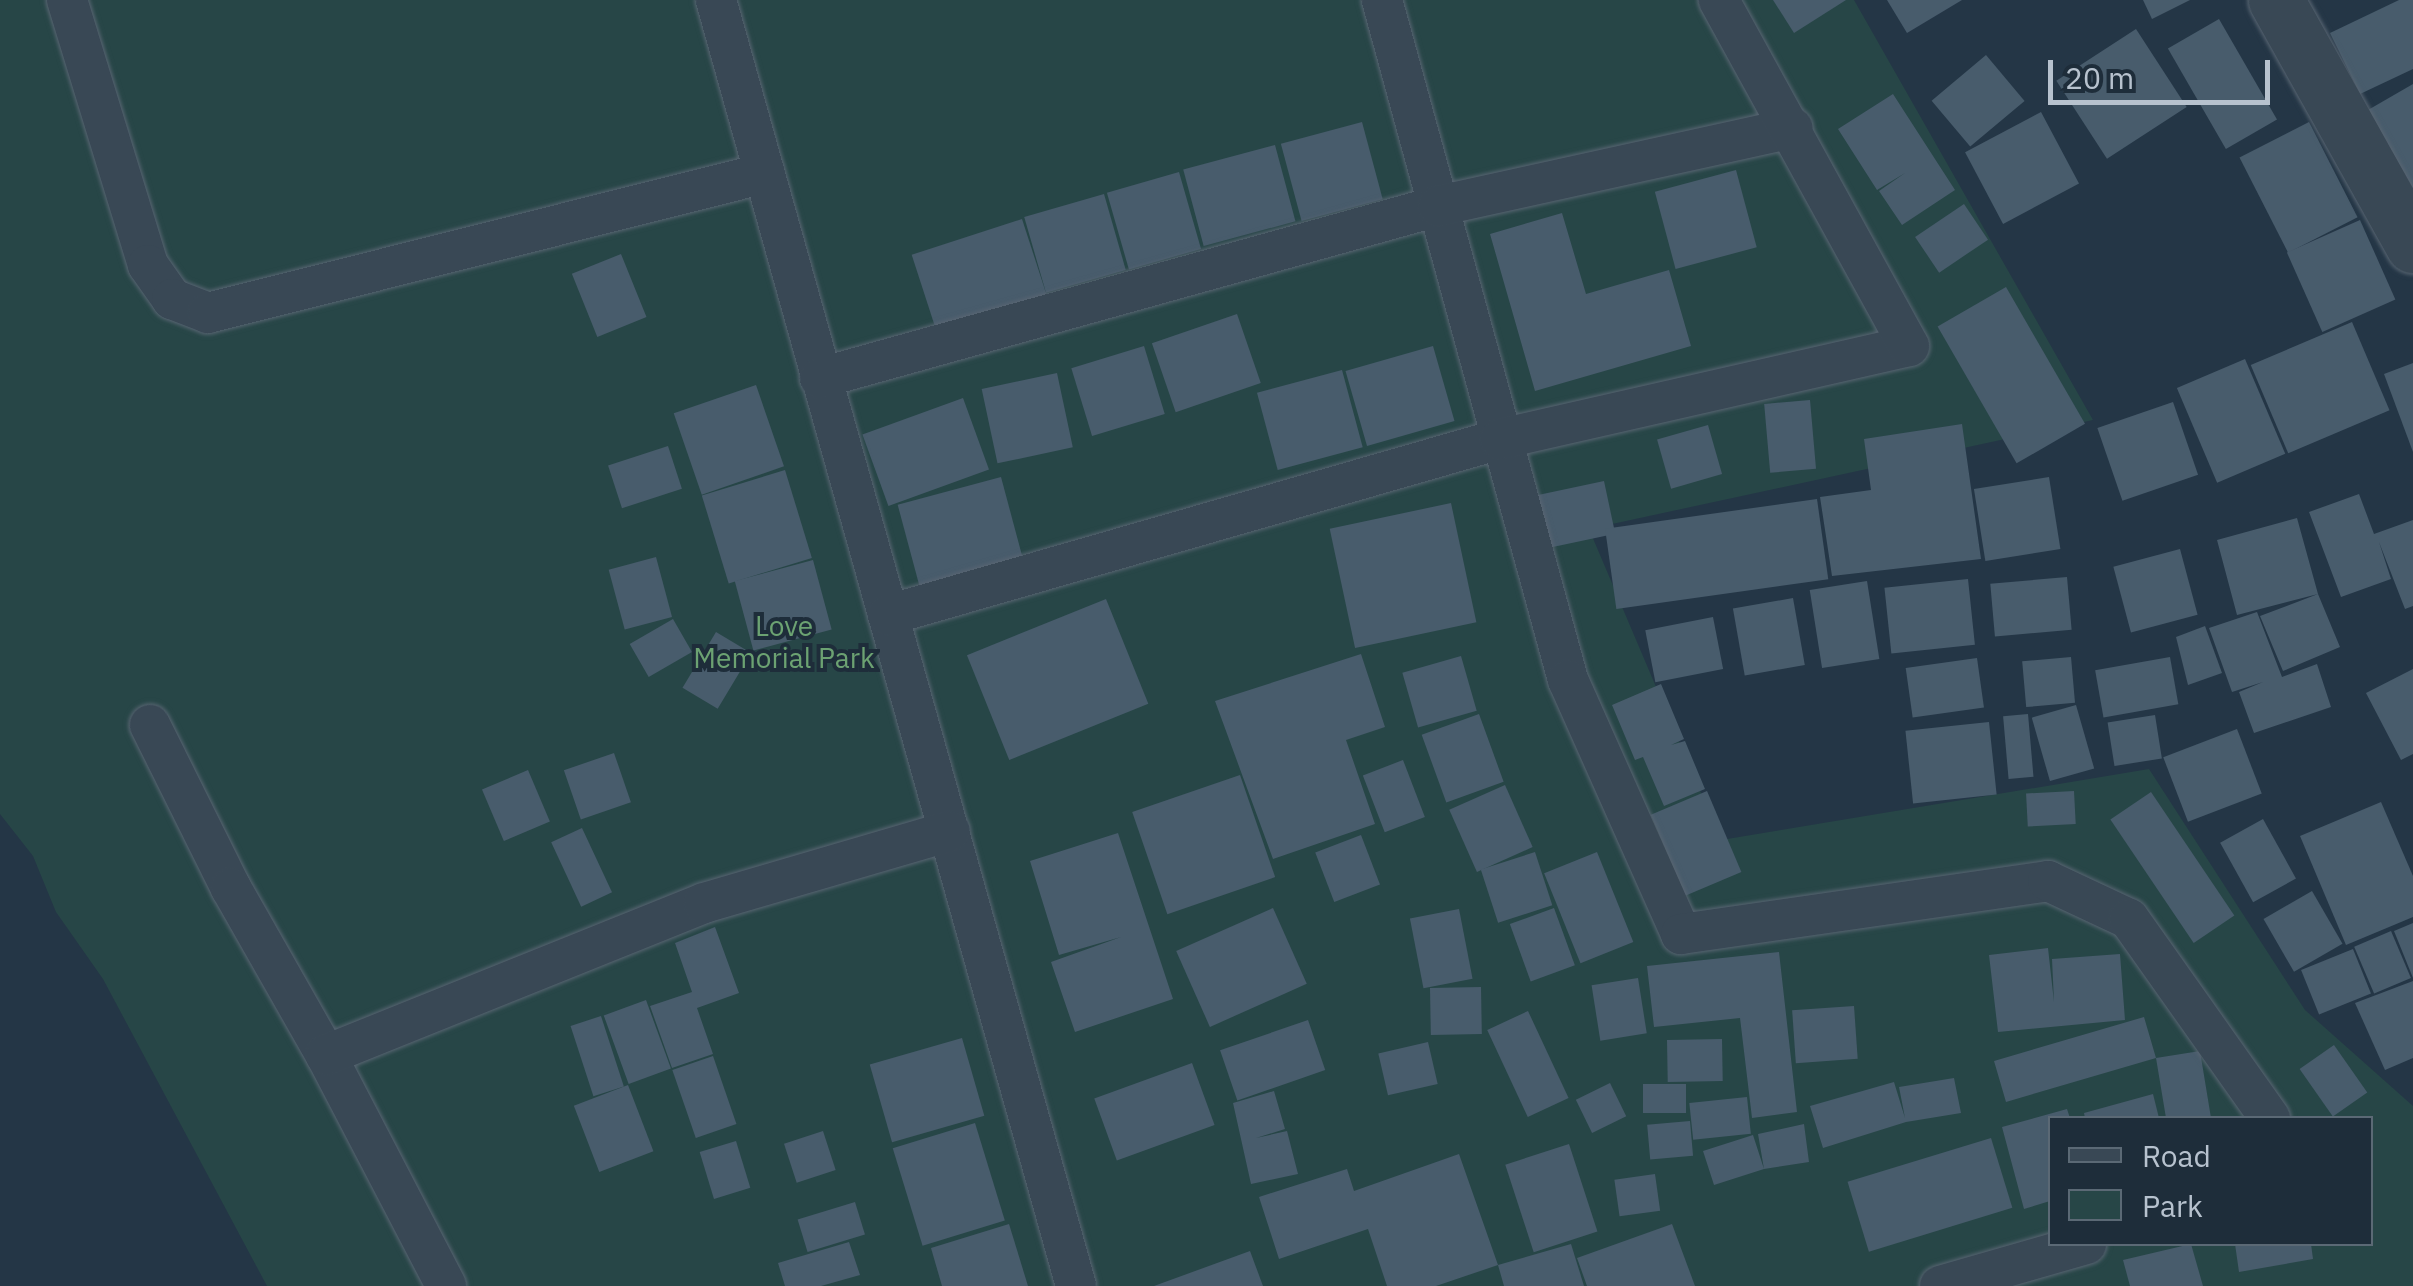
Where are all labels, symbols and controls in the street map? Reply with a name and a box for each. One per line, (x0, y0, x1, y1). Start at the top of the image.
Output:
scale bar (2053, 40, 2276, 102)
text: 20 m (2065, 58, 2134, 97)
park label: Love Memorial Park (693, 609, 875, 675)
legend (2048, 1116, 2373, 1246)
text: Road (2142, 1136, 2211, 1175)
text: Park (2142, 1186, 2203, 1225)

